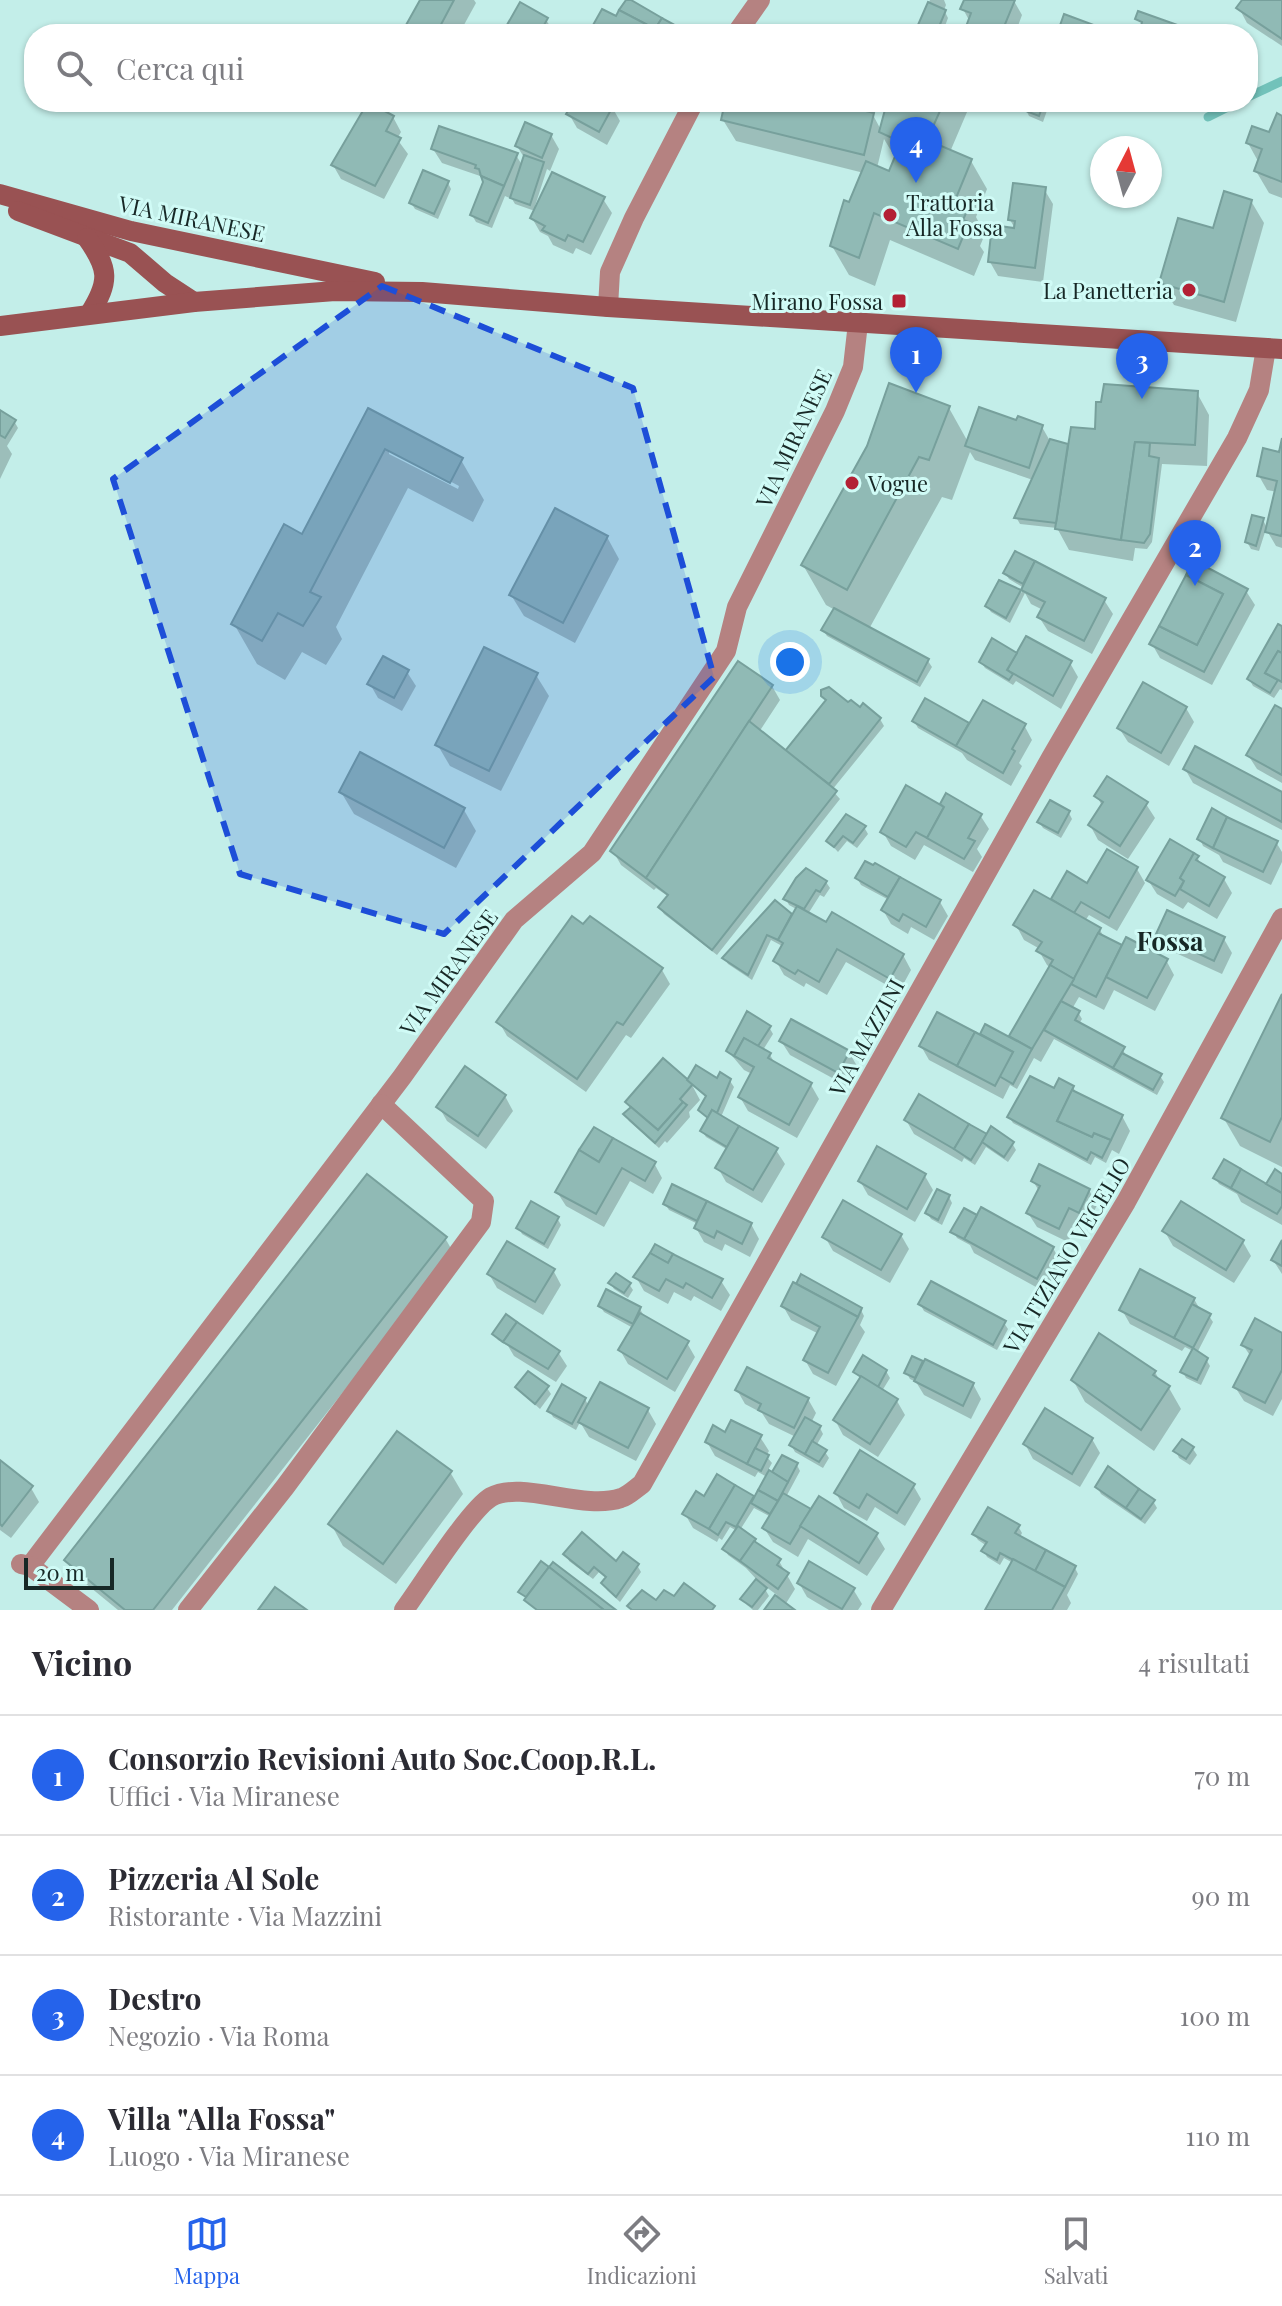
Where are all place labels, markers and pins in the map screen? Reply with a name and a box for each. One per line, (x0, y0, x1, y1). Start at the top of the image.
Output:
pin: 4 (890, 117, 942, 183)
place label: Trattoria Alla Fossa (905, 187, 1003, 242)
marker: Trattoria Alla Fossa (881, 206, 899, 224)
place label: La Panetteria (1043, 275, 1173, 305)
marker: La Panetteria (1180, 281, 1198, 299)
place label: Mirano Fossa (751, 286, 883, 316)
marker: Mirano Fossa (890, 292, 908, 310)
pin: 1 (890, 327, 942, 393)
pin: 3 (1116, 333, 1168, 399)
place label: Vogue (867, 468, 928, 498)
marker: Vogue (843, 474, 861, 492)
pin: 2 (1169, 520, 1221, 586)

